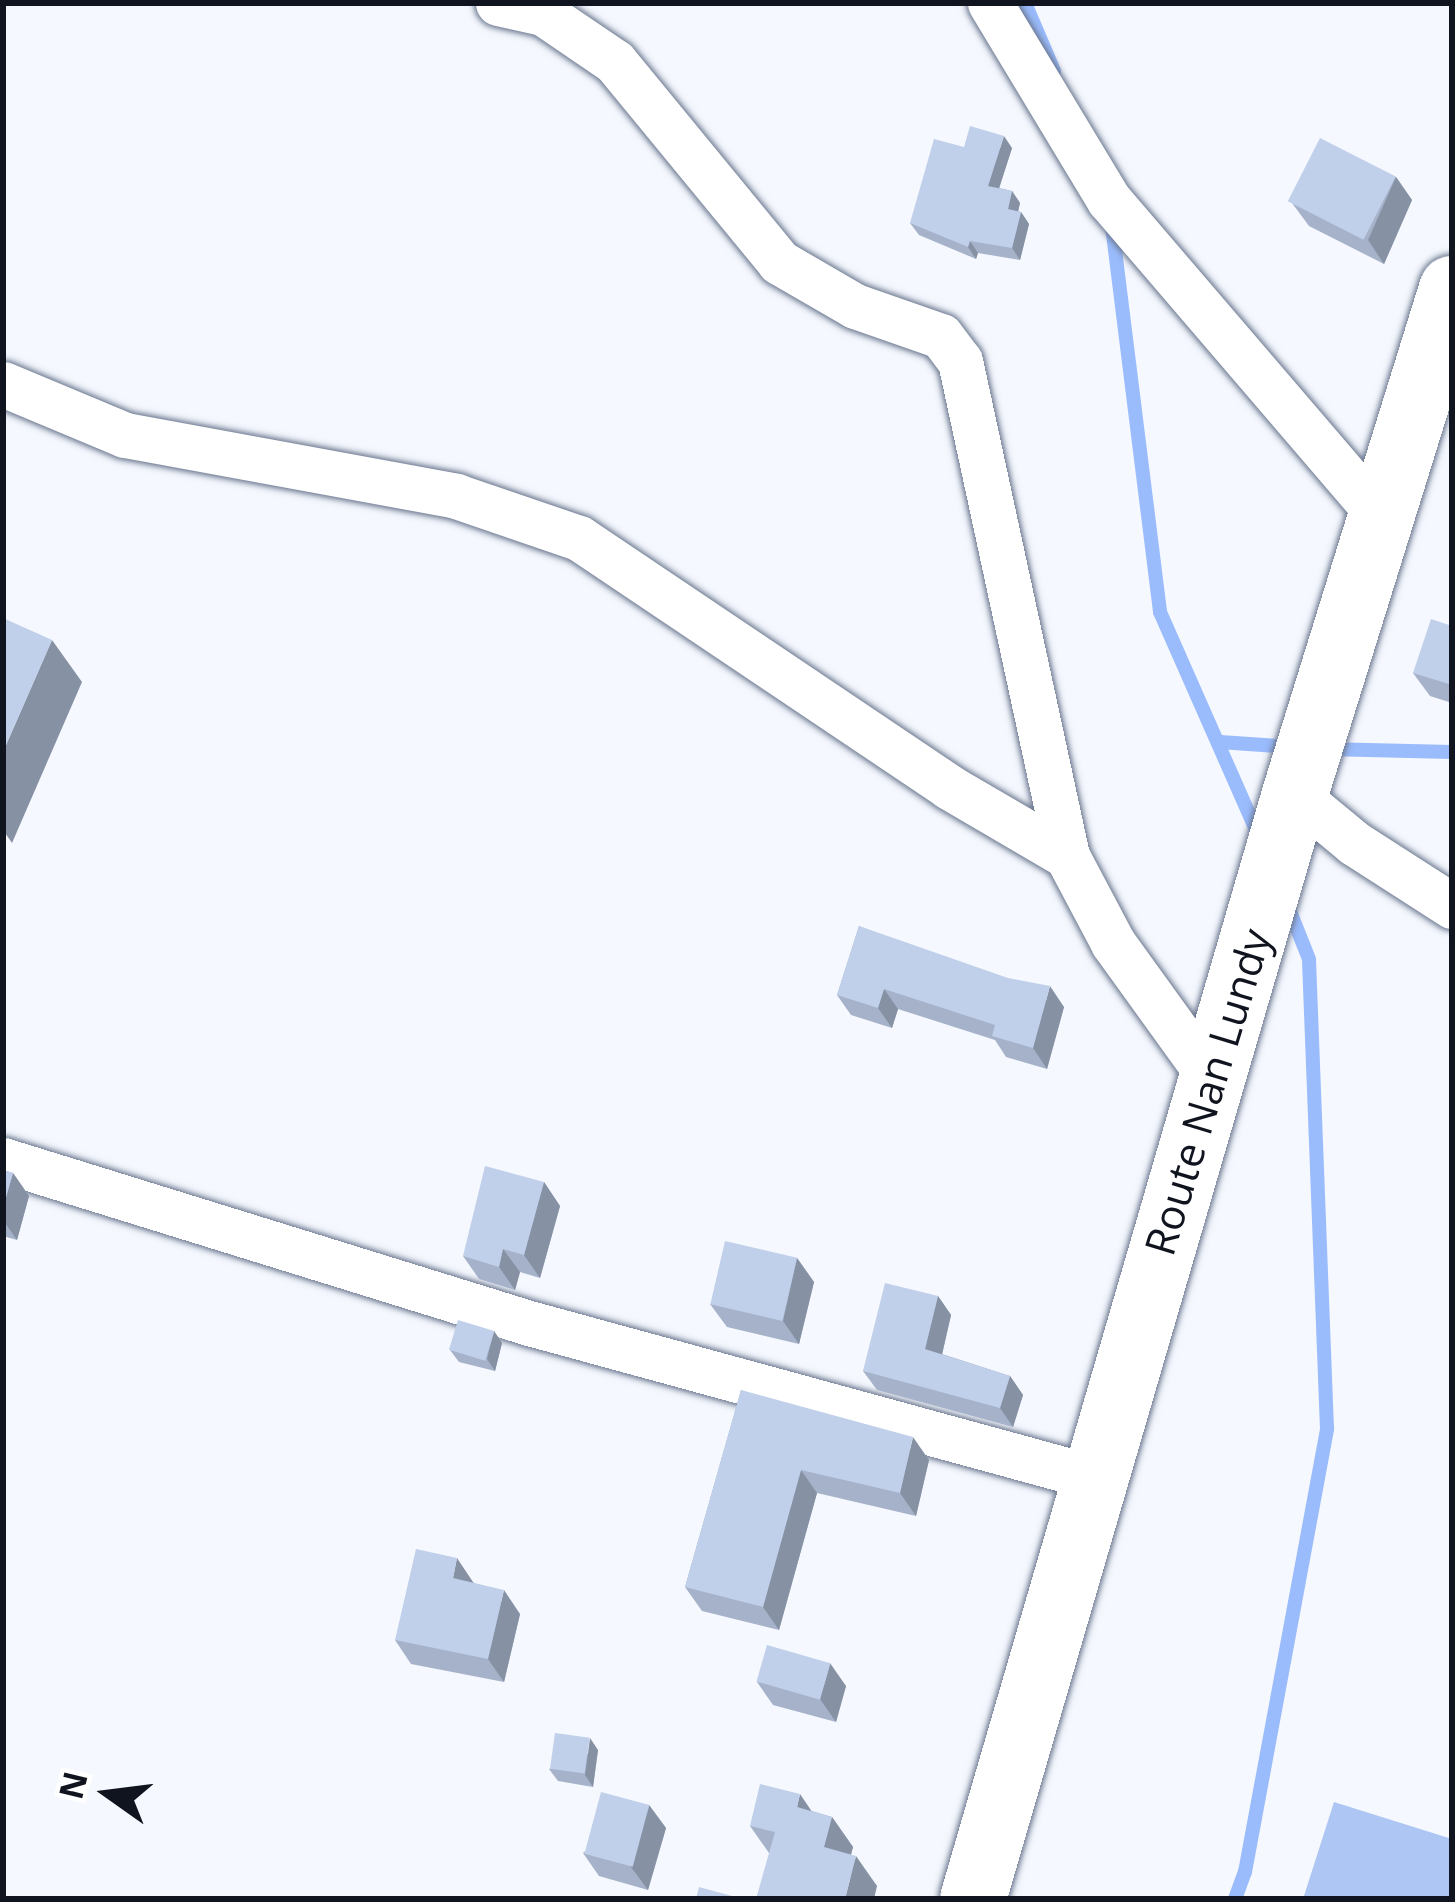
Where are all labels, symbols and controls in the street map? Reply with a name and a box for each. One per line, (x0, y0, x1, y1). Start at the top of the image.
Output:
street label: Route Nan Lundy (1133, 923, 1281, 1261)
north arrow (48, 1734, 168, 1854)
text: N (48, 1767, 98, 1804)

